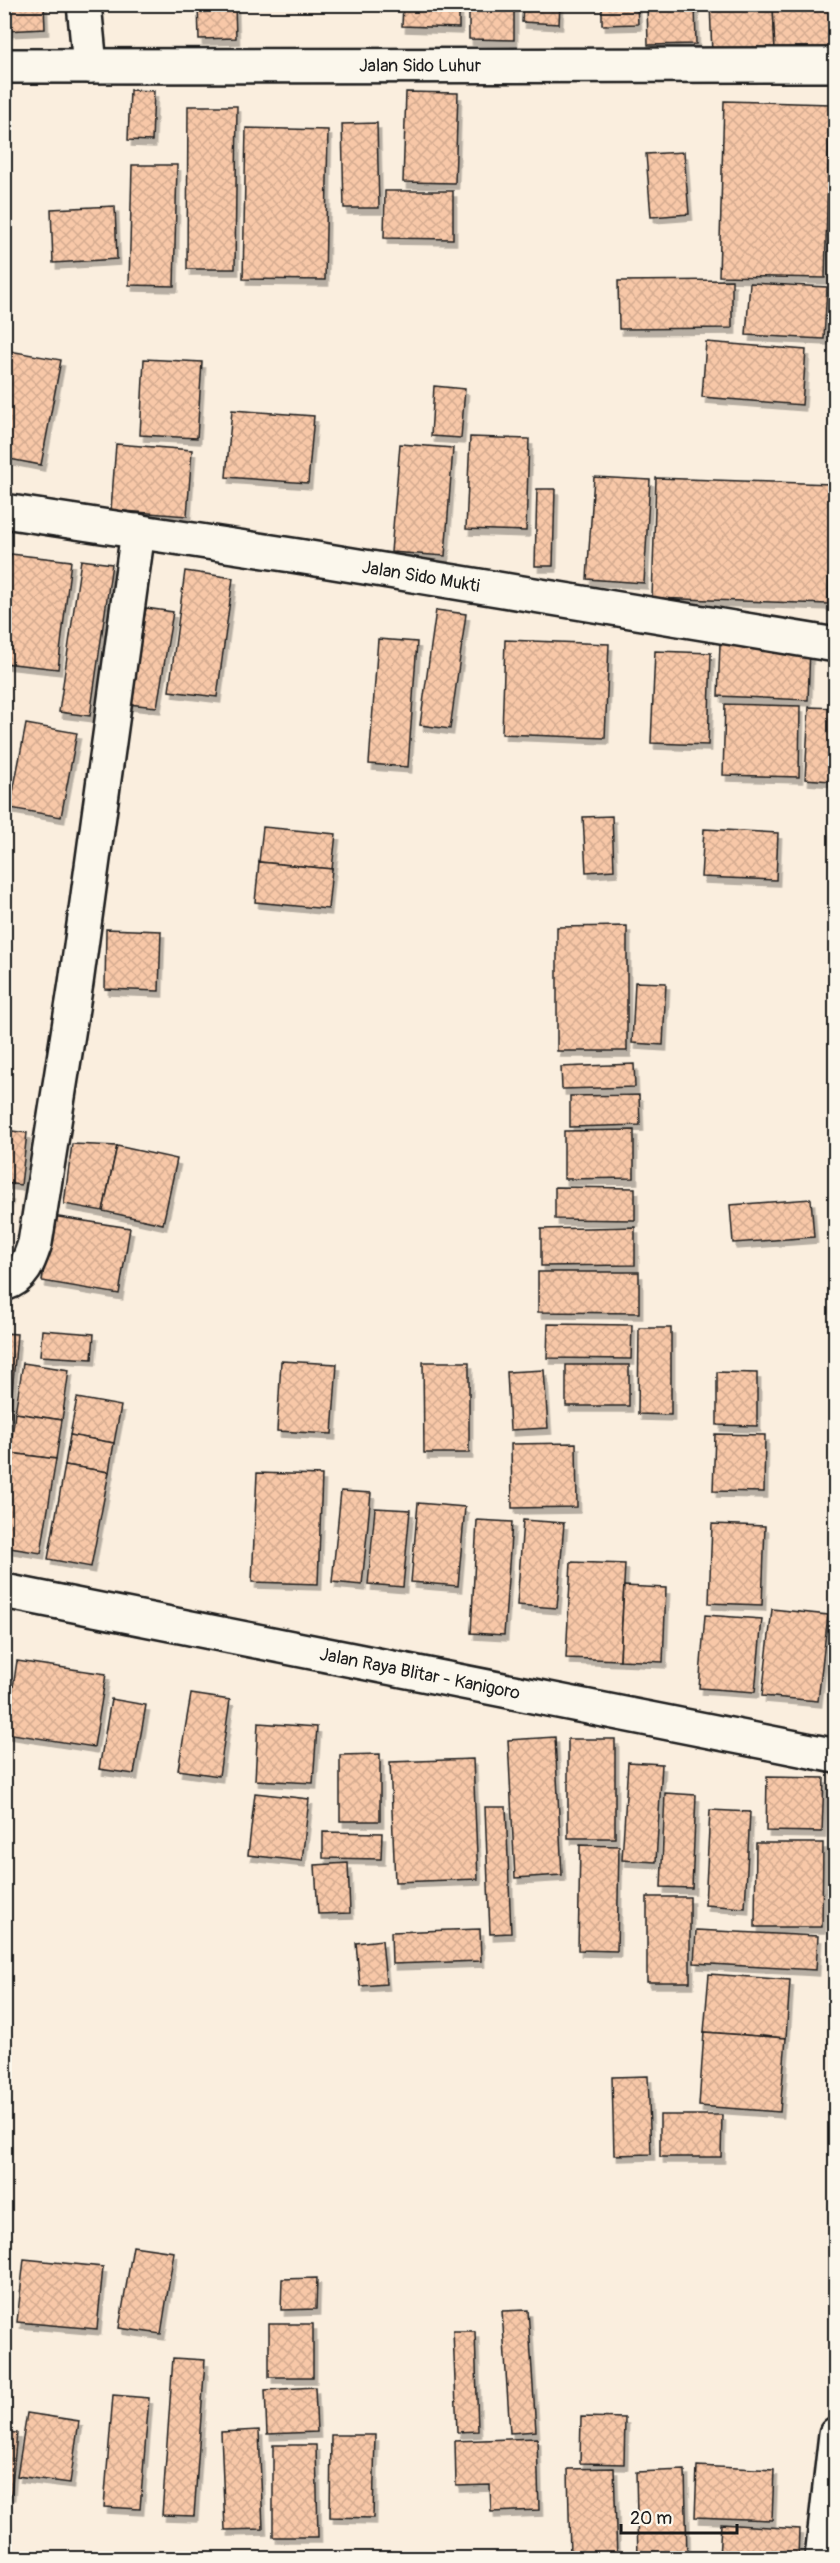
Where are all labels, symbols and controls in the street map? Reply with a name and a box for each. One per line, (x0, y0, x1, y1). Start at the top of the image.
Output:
street label: Jalan Sido Luhur (359, 54, 482, 77)
street label: Jalan Sido Mukti (360, 555, 482, 597)
street label: Jalan Raya Blitar - Kanigoro (318, 1642, 522, 1705)
scale bar (621, 2497, 736, 2535)
text: 20 m (630, 2507, 672, 2530)

